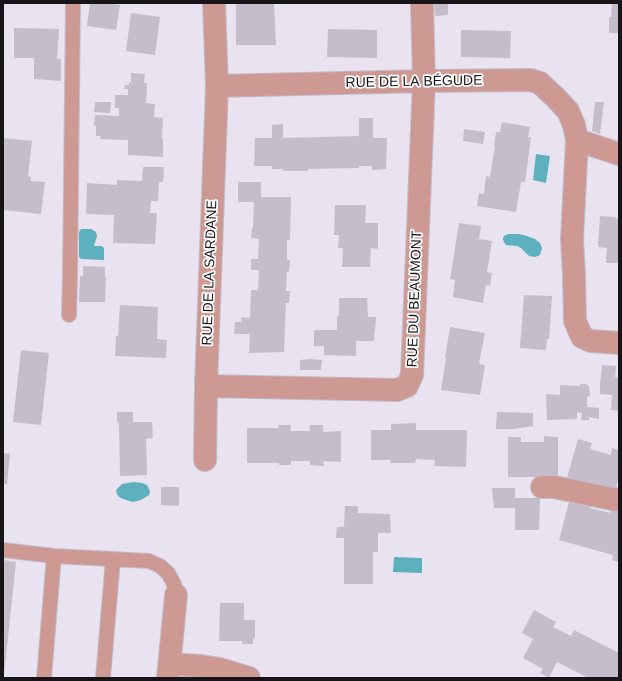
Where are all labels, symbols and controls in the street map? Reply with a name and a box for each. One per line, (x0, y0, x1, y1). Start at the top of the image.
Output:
street label: RUE DE LA BÉGUDE (345, 72, 483, 92)
street label: RUE DE LA SARDANE (199, 200, 221, 346)
street label: RUE DU BEAUMONT (404, 230, 426, 368)

